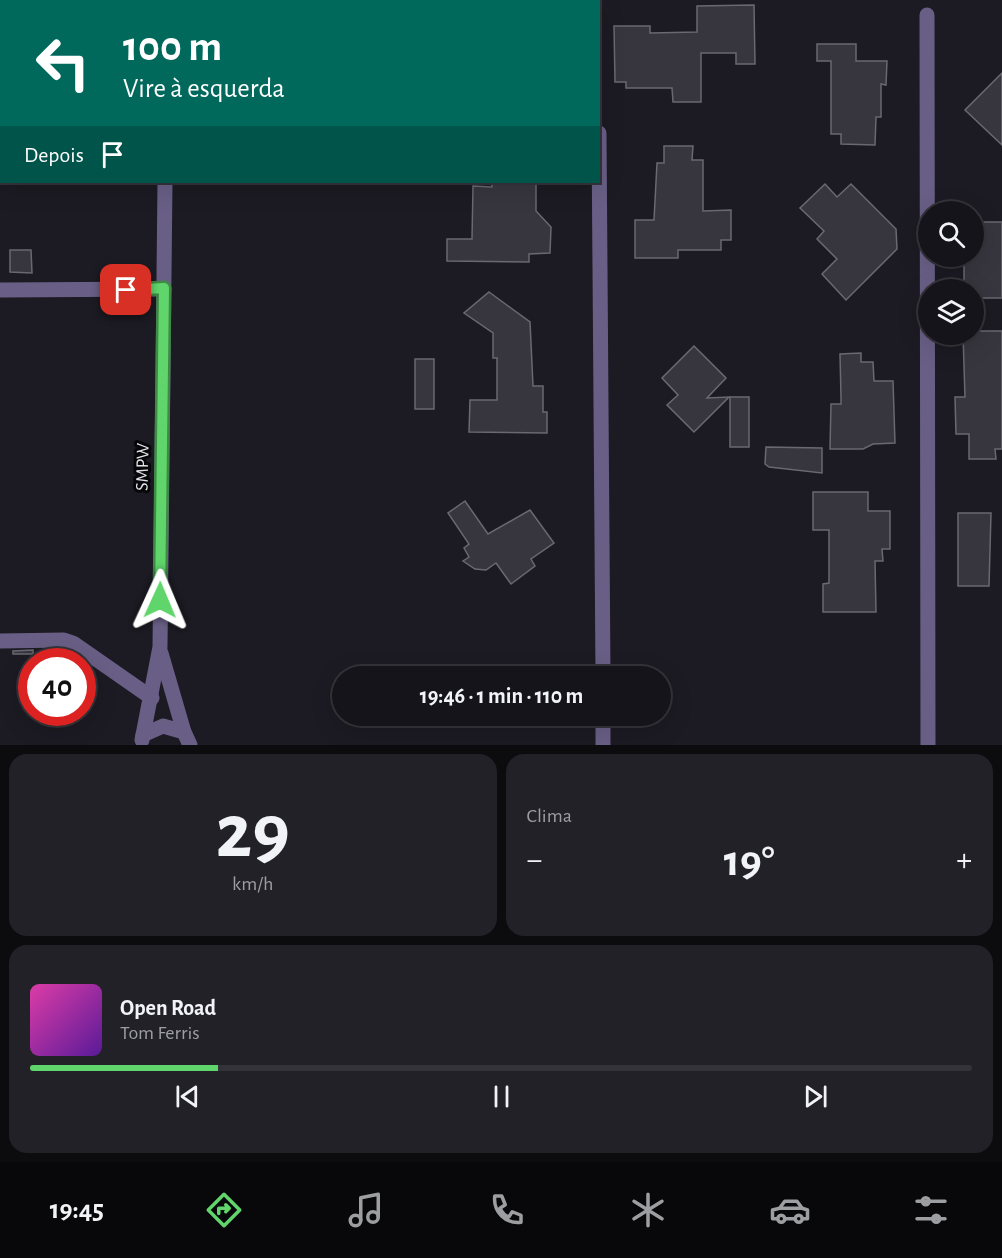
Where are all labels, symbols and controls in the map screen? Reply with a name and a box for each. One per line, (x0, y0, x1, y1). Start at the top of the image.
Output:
icon: left (24, 24, 102, 102)
text: 100 m (123, 26, 222, 68)
text: Vire à esquerda (123, 75, 285, 102)
icon: arrive (96, 138, 129, 171)
text: Depois (24, 144, 84, 166)
map controls (918, 201, 984, 345)
button: search (918, 201, 984, 267)
pin (100, 264, 151, 315)
icon: arrive (109, 273, 142, 306)
button: layers (918, 279, 984, 345)
street label: SMPW (134, 443, 152, 491)
position arrow (128, 568, 192, 632)
speed limit sign: 40 (18, 648, 96, 726)
text: 19:46 · 1 min · 110 m (420, 685, 583, 707)
text: 29 (216, 794, 290, 872)
text: Clima (527, 806, 572, 826)
text: 19° (724, 839, 775, 884)
text: − (527, 844, 542, 877)
text: + (956, 844, 972, 877)
text: km/h (232, 874, 273, 894)
text: Open Road (120, 997, 216, 1019)
text: Tom Ferris (120, 1023, 200, 1043)
icon: previous (171, 1080, 204, 1113)
icon: pause (485, 1080, 518, 1113)
icon: next (799, 1080, 832, 1113)
icon: directions (203, 1189, 245, 1231)
icon: music (345, 1189, 387, 1231)
icon: phone (486, 1189, 528, 1231)
icon: climate (627, 1189, 669, 1231)
icon: car (769, 1189, 811, 1231)
icon: filters (910, 1189, 952, 1231)
text: 19:45 (50, 1196, 104, 1223)

